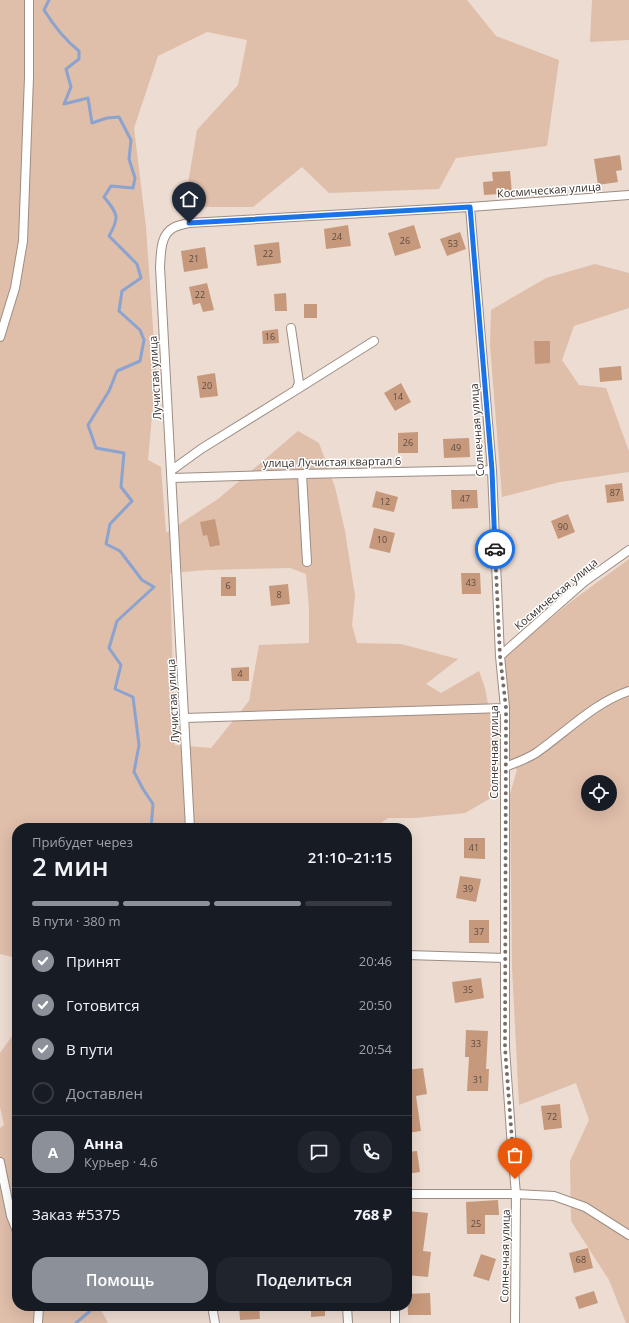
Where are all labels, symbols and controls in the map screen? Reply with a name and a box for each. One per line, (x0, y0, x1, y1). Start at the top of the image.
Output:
street label: Космическая улица (496, 178, 602, 201)
pin (172, 182, 206, 223)
icon: home (178, 188, 200, 210)
house number: 24 (332, 230, 342, 243)
house number: 26 (400, 234, 410, 247)
house number: 53 (448, 237, 458, 250)
house number: 22 (263, 247, 273, 260)
house number: 21 (189, 252, 199, 265)
house number: 22 (195, 288, 205, 301)
house number: 16 (265, 330, 275, 343)
street label: Лучистая улица (145, 336, 164, 420)
house number: 20 (202, 379, 212, 392)
street label: Солнечная улица (466, 383, 487, 477)
house number: 14 (393, 390, 403, 403)
house number: 26 (403, 436, 413, 449)
house number: 49 (451, 441, 461, 454)
street label: улица Лучистая квартал 6 (263, 453, 401, 470)
house number: 87 (610, 486, 620, 499)
house number: 47 (460, 492, 470, 505)
house number: 12 (380, 495, 390, 508)
house number: 90 (558, 520, 568, 533)
courier (475, 529, 515, 569)
house number: 10 (377, 533, 387, 546)
icon: car (484, 538, 506, 560)
street label: Космическая улица (511, 554, 600, 633)
house number: 43 (466, 576, 476, 589)
house number: 6 (225, 579, 231, 592)
house number: 8 (276, 588, 282, 601)
street label: Лучистая улица (163, 659, 182, 743)
house number: 4 (237, 667, 243, 680)
street label: Солнечная улица (486, 705, 501, 799)
map controls (581, 775, 617, 811)
button: locate (581, 775, 617, 811)
text: Прибудет через (32, 833, 133, 851)
house number: 41 (469, 841, 479, 854)
text: 21:10–21:15 (308, 847, 392, 867)
text: 2 мин (32, 848, 109, 884)
house number: 39 (463, 882, 473, 895)
text: В пути · 380 m (32, 912, 121, 930)
house number: 37 (474, 925, 484, 938)
icon: check (32, 950, 54, 972)
text: Принят (66, 951, 121, 971)
text: 20:46 (359, 952, 392, 970)
house number: 35 (463, 983, 473, 996)
icon: check (32, 994, 54, 1016)
text: Готовится (66, 995, 140, 1015)
text: 20:50 (359, 996, 392, 1014)
house number: 33 (471, 1037, 481, 1050)
icon: check (32, 1038, 54, 1060)
text: В пути (66, 1039, 113, 1059)
text: 20:54 (359, 1040, 392, 1058)
house number: 31 (473, 1073, 483, 1086)
text: Доставлен (66, 1083, 143, 1103)
house number: 72 (547, 1110, 557, 1123)
button: chat (298, 1131, 340, 1173)
button: phone (350, 1131, 392, 1173)
text: Анна (84, 1133, 123, 1153)
pin (498, 1138, 532, 1179)
text: А (48, 1142, 58, 1162)
icon: bag (504, 1144, 526, 1166)
text: Курьер · 4.6 (84, 1153, 158, 1171)
text: Заказ #5375 (32, 1204, 120, 1224)
text: 768 ₽ (354, 1204, 392, 1224)
street label: Солнечная улица (496, 1209, 513, 1303)
house number: 25 (471, 1217, 481, 1230)
house number: 68 (576, 1253, 586, 1266)
button: Помощь (32, 1257, 208, 1303)
button: Поделиться (216, 1257, 392, 1303)

